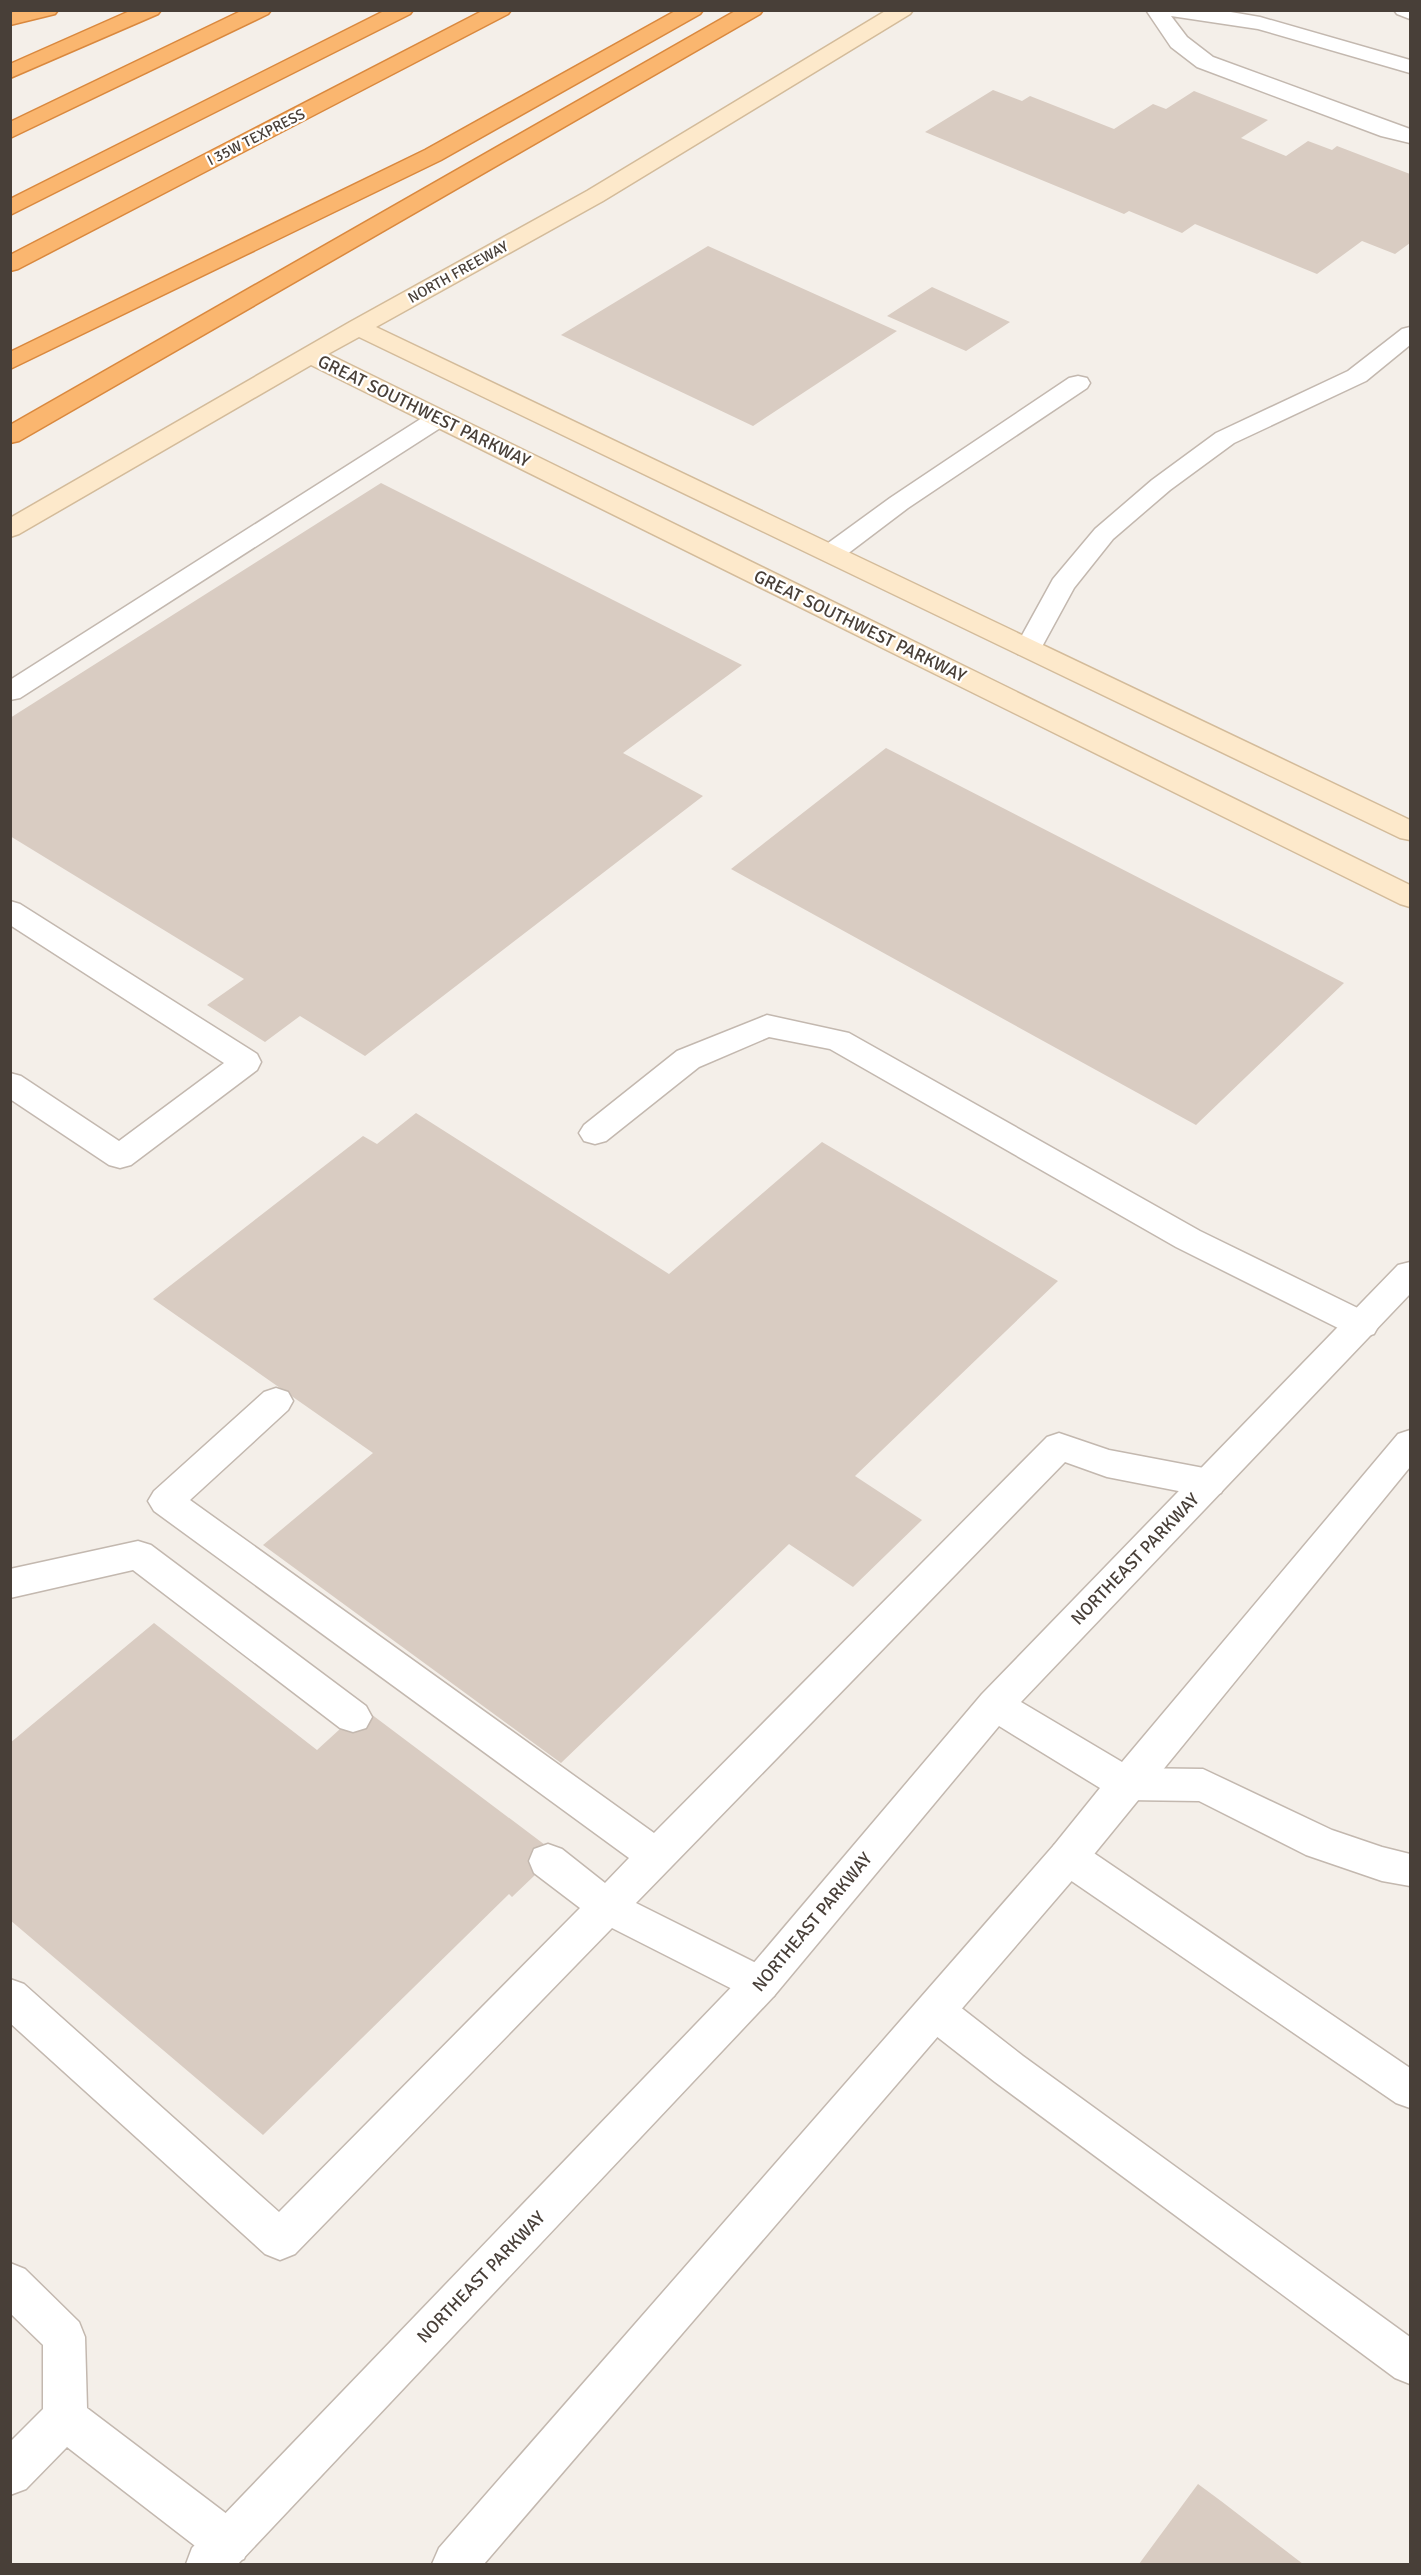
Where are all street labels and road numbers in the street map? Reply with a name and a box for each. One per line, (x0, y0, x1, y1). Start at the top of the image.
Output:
street label: I 35W TEXPRESS (204, 105, 308, 169)
street label: NORTH FREEWAY (405, 237, 512, 307)
street label: GREAT SOUTHWEST PARKWAY (314, 350, 534, 472)
street label: GREAT SOUTHWEST PARKWAY (750, 565, 970, 687)
street label: NORTHEAST PARKWAY (1066, 1488, 1204, 1630)
street label: NORTHEAST PARKWAY (747, 1848, 877, 1996)
street label: NORTHEAST PARKWAY (412, 2206, 550, 2348)

